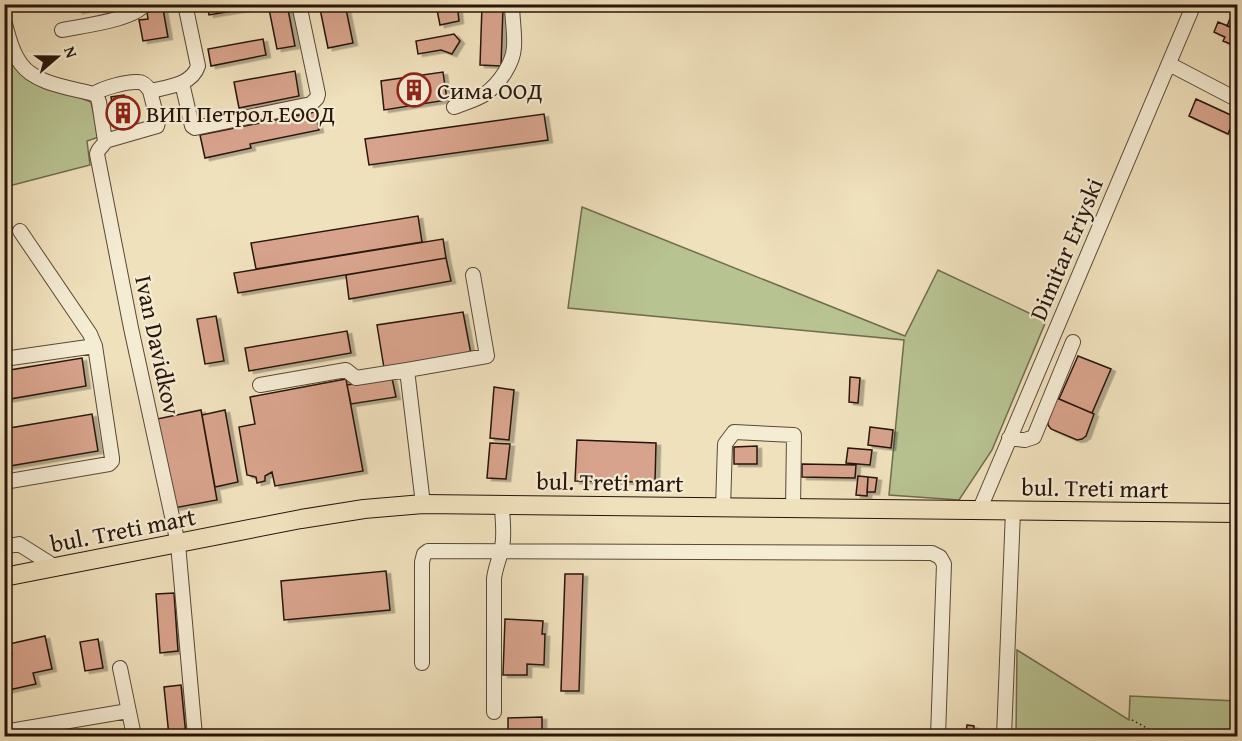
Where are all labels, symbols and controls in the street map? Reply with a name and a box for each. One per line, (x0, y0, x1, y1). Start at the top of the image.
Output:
north arrow (27, 27, 87, 87)
text: N (58, 43, 84, 61)
building icon: Сима ООД (396, 72, 432, 108)
place label: Сима ООД (437, 73, 543, 108)
building icon: ВИП Петрол ЕООД (105, 95, 141, 131)
place label: ВИП Петрол ЕООД (146, 96, 335, 131)
street label: Dimitar Eriyski (1020, 172, 1112, 326)
street label: Ivan Davidkov (126, 272, 190, 418)
street label: bul. Treti mart (536, 463, 684, 501)
street label: bul. Treti mart (1021, 469, 1169, 507)
street label: bul. Treti mart (47, 499, 199, 561)

